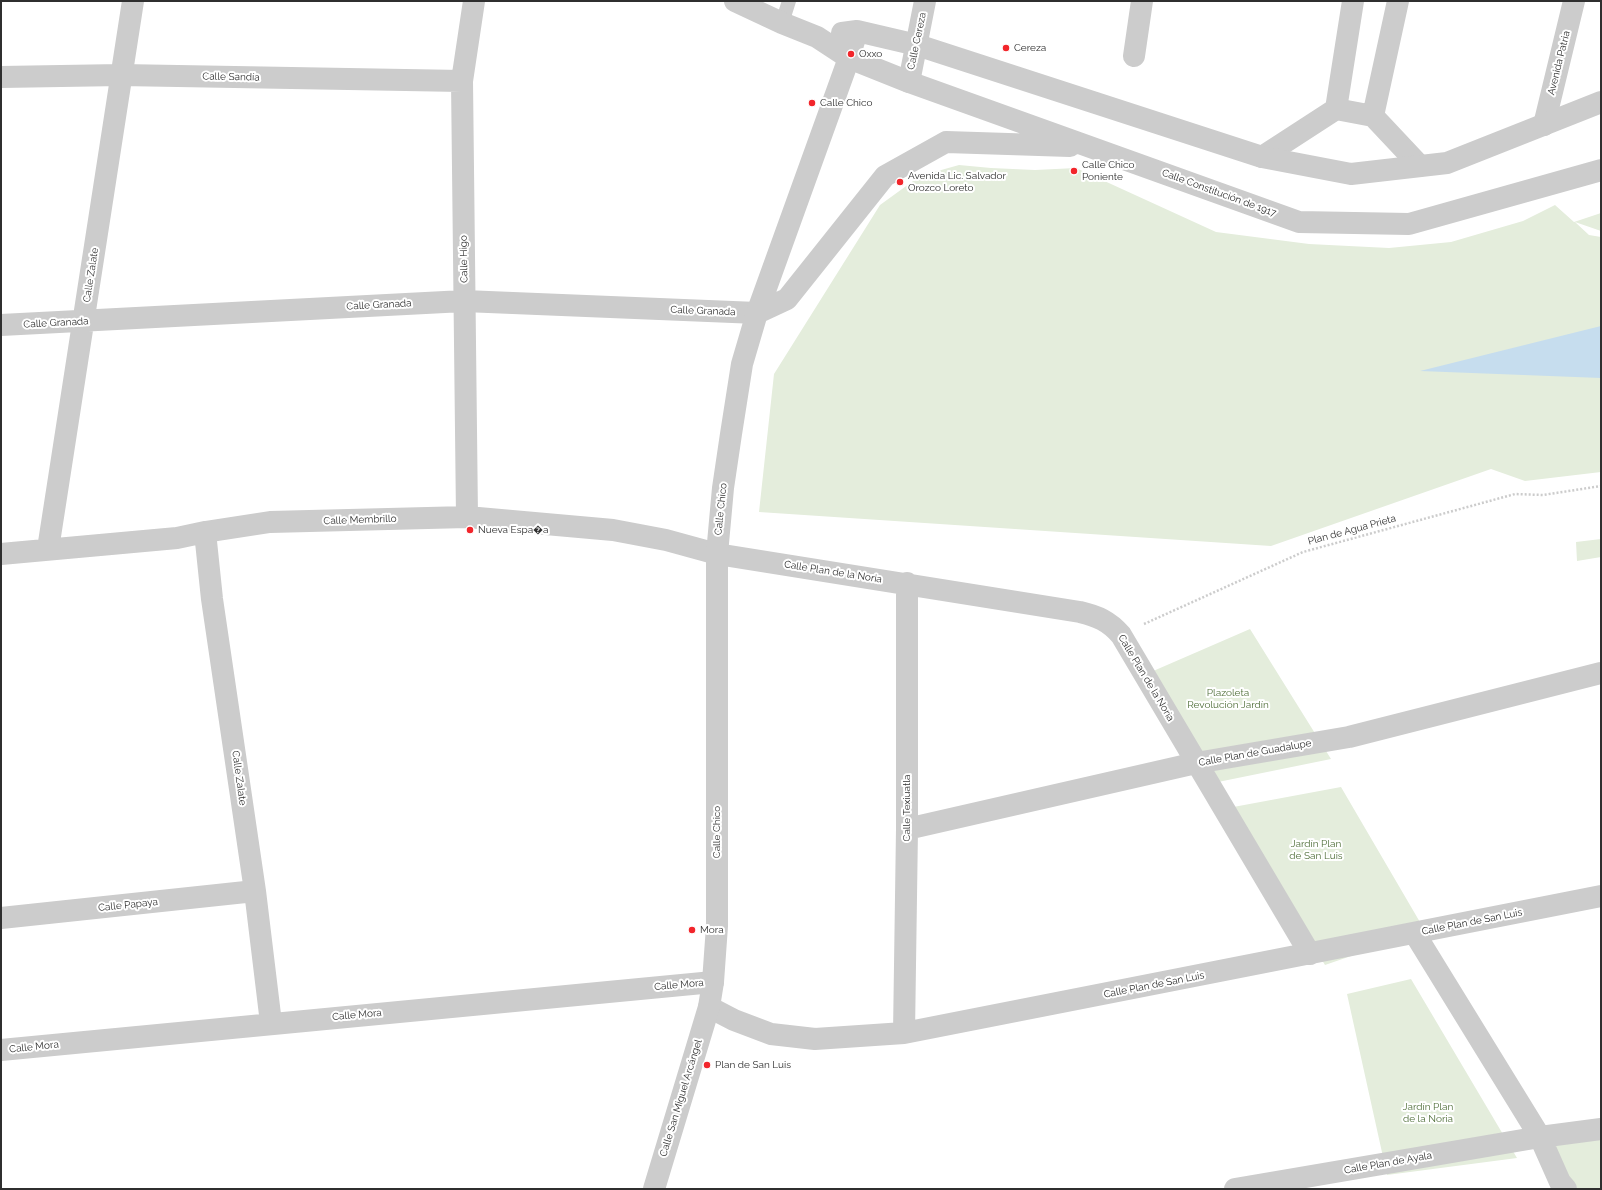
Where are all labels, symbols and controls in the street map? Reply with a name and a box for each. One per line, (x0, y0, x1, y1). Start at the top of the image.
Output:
street label: Calle Cereza (905, 11, 929, 71)
street label: Avenida Patria (1545, 30, 1573, 96)
place label: Cereza (1014, 42, 1046, 54)
marker: Cereza (1001, 43, 1011, 53)
place label: Oxxo (859, 48, 882, 60)
marker: Oxxo (846, 49, 856, 59)
street label: Calle Sandía (202, 71, 260, 83)
place label: Calle Chico (820, 97, 872, 109)
marker: Calle Chico (807, 98, 817, 108)
place label: Calle Chico Poniente (1082, 159, 1134, 182)
marker: Calle Chico Poniente (1069, 166, 1079, 176)
street label: Calle Constitución de 1917 (1160, 167, 1278, 219)
place label: Avenida Lic. Salvador Orozco Loreto (908, 170, 1006, 194)
marker: Avenida Lic. Salvador Orozco Loreto (895, 177, 905, 187)
street label: Calle Higo (458, 235, 470, 283)
street label: Calle Zalate (81, 247, 101, 303)
street label: Calle Granada (346, 297, 412, 313)
street label: Calle Granada (670, 304, 736, 318)
street label: Calle Granada (23, 315, 89, 331)
street label: Calle Chico (712, 482, 730, 536)
street label: Plan de Agua Prieta (1307, 512, 1397, 548)
street label: Calle Membrillo (323, 513, 397, 527)
place label: Nueva Espa�a (478, 524, 549, 536)
marker: Nueva Espa�a (465, 525, 475, 535)
street label: Calle Plan de la Noria (783, 558, 883, 586)
street label: Calle Plan de la Noria (1115, 632, 1177, 724)
park label: Plazoleta Revolución Jardín (1187, 687, 1269, 710)
street label: Calle Plan de Guadalupe (1198, 737, 1312, 769)
street label: Calle Zalate (229, 750, 249, 806)
street label: Calle Texiuatla (901, 775, 913, 841)
street label: Calle Chico (711, 806, 723, 858)
park label: Jardín Plan de San Luis (1289, 838, 1343, 862)
street label: Calle Papaya (98, 896, 158, 914)
street label: Calle Plan de San Luis (1421, 906, 1523, 938)
place label: Mora (700, 924, 724, 936)
marker: Mora (687, 925, 697, 935)
street label: Calle Plan de San Luis (1103, 969, 1205, 1001)
street label: Calle Mora (654, 977, 704, 993)
street label: Calle Mora (332, 1007, 382, 1023)
street label: Calle Mora (9, 1038, 59, 1056)
street label: Calle San Miguel Arcángel (657, 1038, 705, 1158)
place label: Plan de San Luis (715, 1059, 791, 1071)
marker: Plan de San Luis (702, 1060, 712, 1070)
park label: Jardín Plan de la Noria (1403, 1101, 1453, 1124)
street label: Calle Plan de Ayala (1343, 1149, 1433, 1177)

